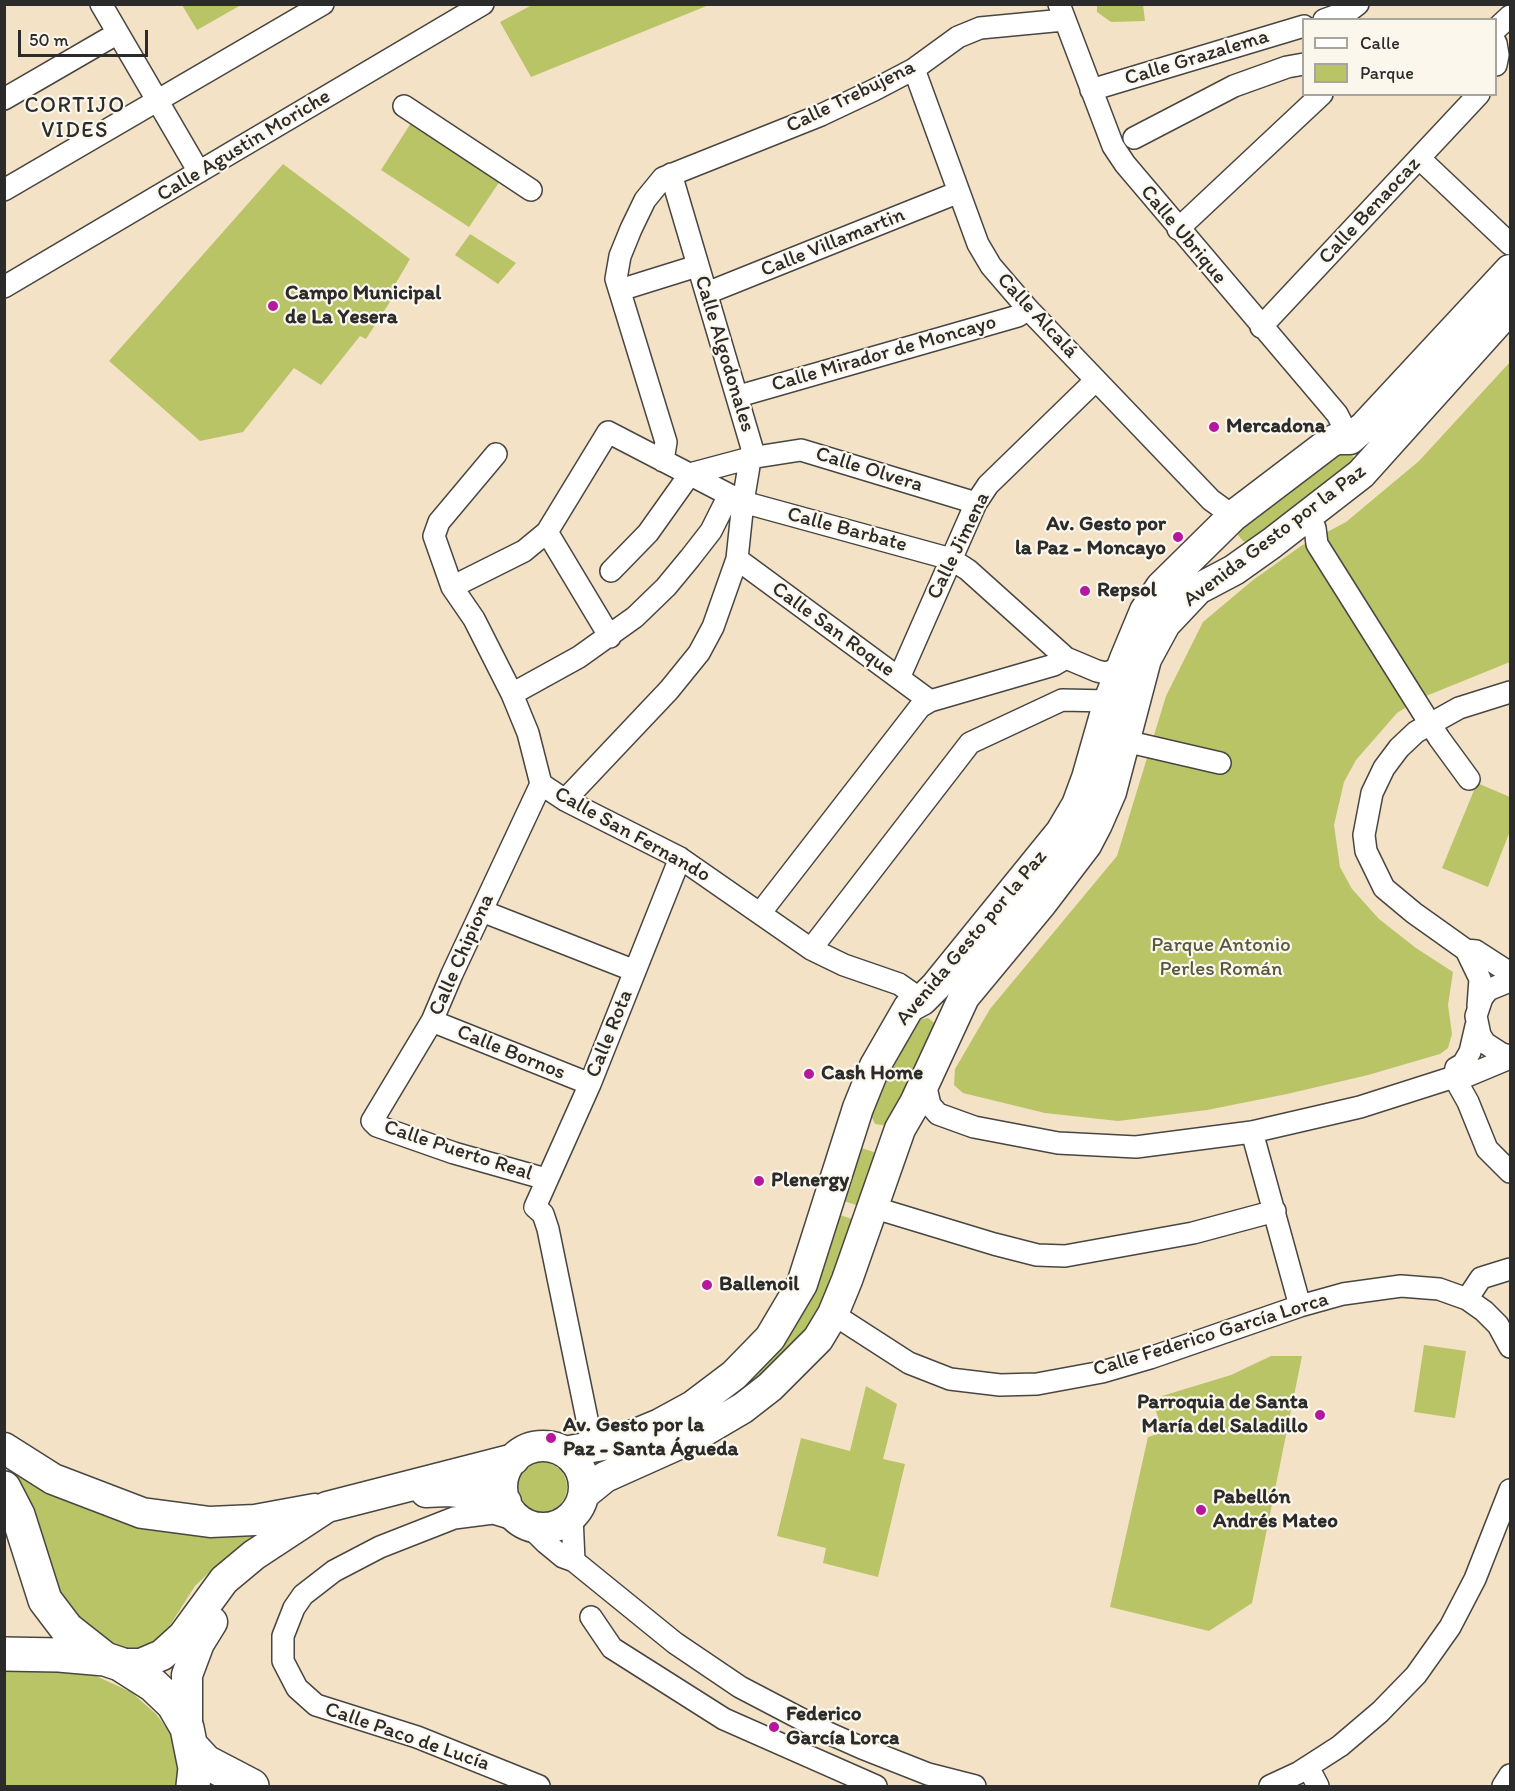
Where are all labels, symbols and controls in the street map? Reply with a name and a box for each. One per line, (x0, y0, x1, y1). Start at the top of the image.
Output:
scale bar (21, 18, 152, 56)
legend (1302, 18, 1497, 96)
street label: Calle Grazalema (1122, 24, 1272, 92)
text: 50 m (29, 29, 69, 51)
text: Calle (1360, 32, 1400, 54)
street label: Calle Trebujena (782, 55, 920, 139)
text: Parque (1360, 62, 1414, 84)
street label: Calle Agustin Moriche (153, 84, 335, 208)
district label: CORTIJO VIDES (26, 93, 124, 144)
street label: Calle Benaocaz (1314, 152, 1426, 270)
street label: Calle Ubrique (1134, 180, 1232, 290)
street label: Calle Villamartin (757, 203, 909, 283)
street label: Calle Alcalá (991, 268, 1083, 364)
street label: Calle Algodonales (688, 273, 760, 435)
place label: Campo Municipal de La Yesera (285, 281, 441, 331)
marker: Campo Municipal de La Yesera (266, 299, 280, 313)
street label: Calle Mirador de Moncayo (769, 310, 999, 398)
place label: Mercadona (1226, 414, 1326, 440)
marker: Mercadona (1207, 420, 1221, 434)
street label: Calle Olvera (812, 442, 926, 498)
street label: Avenida Gesto por la Paz (1179, 459, 1371, 613)
street label: Calle Jimena (922, 488, 996, 604)
street label: Calle Barbate (784, 502, 910, 558)
place label: Av. Gesto por la Paz - Moncayo (1015, 512, 1166, 562)
marker: Av. Gesto por la Paz - Moncayo (1171, 530, 1185, 544)
street label: Calle San Roque (767, 577, 899, 683)
place label: Repsol (1097, 578, 1157, 604)
marker: Repsol (1078, 584, 1092, 598)
street label: Calle San Fernando (550, 782, 714, 888)
street label: Avenida Gesto por la Paz (891, 845, 1053, 1031)
street label: Calle Chipiona (424, 890, 500, 1020)
park label: Parque Antonio Perles Román (1151, 933, 1291, 983)
street label: Calle Rota (581, 986, 639, 1082)
street label: Calle Bornos (453, 1020, 569, 1086)
place label: Cash Home (821, 1061, 923, 1087)
marker: Cash Home (802, 1067, 816, 1081)
street label: Calle Puerto Real (380, 1115, 536, 1187)
place label: Plenergy (771, 1168, 849, 1194)
marker: Plenergy (752, 1174, 766, 1188)
place label: Ballenoil (719, 1272, 799, 1298)
marker: Ballenoil (700, 1278, 714, 1292)
street label: Calle Federico García Lorca (1090, 1287, 1332, 1383)
place label: Parroquia de Santa María del Saladillo (1137, 1390, 1308, 1440)
marker: Parroquia de Santa María del Saladillo (1313, 1408, 1327, 1422)
place label: Av. Gesto por la Paz - Santa Águeda (563, 1413, 738, 1463)
marker: Av. Gesto por la Paz - Santa Águeda (544, 1431, 558, 1445)
place label: Pabellón Andrés Mateo (1213, 1485, 1338, 1535)
marker: Pabellón Andrés Mateo (1194, 1503, 1208, 1517)
street label: Calle Paco de Lucía (321, 1697, 493, 1777)
place label: Federico García Lorca (786, 1702, 899, 1752)
marker: Federico García Lorca (767, 1720, 781, 1734)

